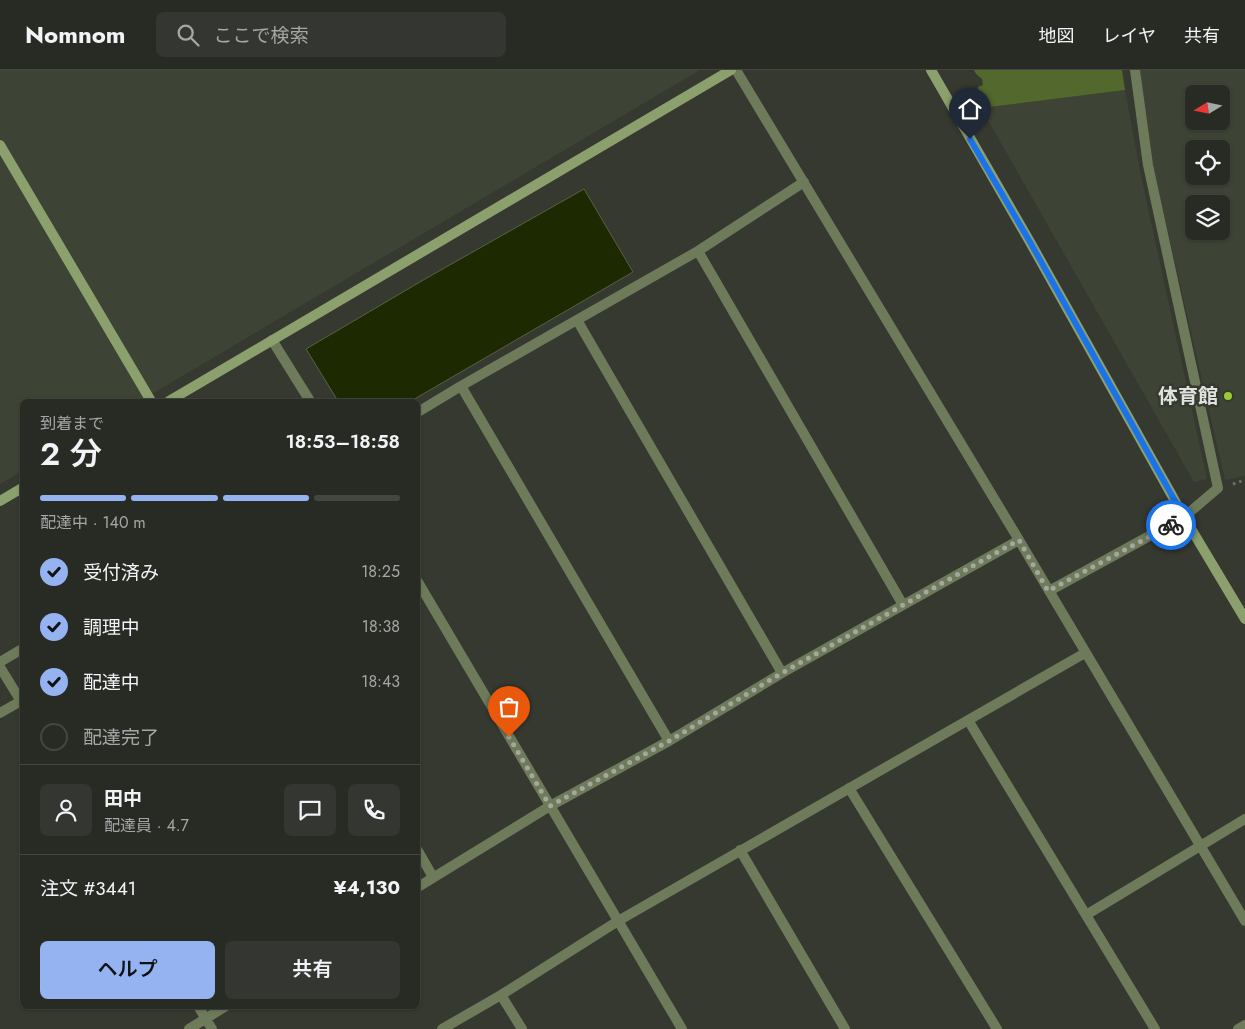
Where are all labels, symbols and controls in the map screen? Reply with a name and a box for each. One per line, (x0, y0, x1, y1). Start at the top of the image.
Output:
search box (156, 12, 506, 57)
text: Nomnom (25, 17, 126, 52)
icon: search (174, 21, 202, 49)
text: ここで検索 (214, 22, 309, 49)
text: 地図 (1039, 23, 1075, 49)
text: レイヤ (1103, 23, 1156, 49)
text: 共有 (1184, 23, 1220, 49)
north arrow (1185, 85, 1230, 130)
map controls (1185, 85, 1230, 240)
pin (949, 88, 991, 139)
icon: home (956, 95, 984, 123)
button: locate (1185, 140, 1230, 185)
button: layers (1185, 195, 1230, 240)
place label: 体育館 (1158, 382, 1218, 411)
marker: 体育館 (1222, 390, 1234, 402)
text: 到着まで (40, 412, 104, 435)
text: 18:53–18:58 (286, 428, 400, 455)
text: 2 分 (40, 431, 102, 477)
courier (1146, 500, 1196, 550)
text: 配達中 · 140 m (40, 511, 146, 534)
icon: bike (1157, 511, 1185, 539)
icon: check (40, 558, 68, 586)
text: 受付済み (83, 559, 159, 586)
text: 18:25 (361, 560, 400, 583)
icon: check (40, 613, 68, 641)
text: 調理中 (83, 614, 140, 641)
text: 18:38 (362, 615, 400, 638)
icon: check (40, 668, 68, 696)
text: 配達中 (83, 669, 140, 696)
text: 18:43 (361, 670, 400, 693)
pin (488, 686, 530, 737)
icon: bag (495, 693, 523, 721)
text: 配達完了 (83, 724, 159, 751)
button: person (40, 784, 92, 836)
button: chat (284, 784, 336, 836)
button: phone (348, 784, 400, 836)
text: 田中 (104, 785, 142, 812)
text: 配達員 · 4.7 (104, 814, 189, 837)
text: ¥4,130 (334, 874, 400, 901)
text: 注文 #3441 (40, 875, 136, 902)
button: ヘルプ (40, 941, 215, 999)
button: 共有 (225, 941, 400, 999)

